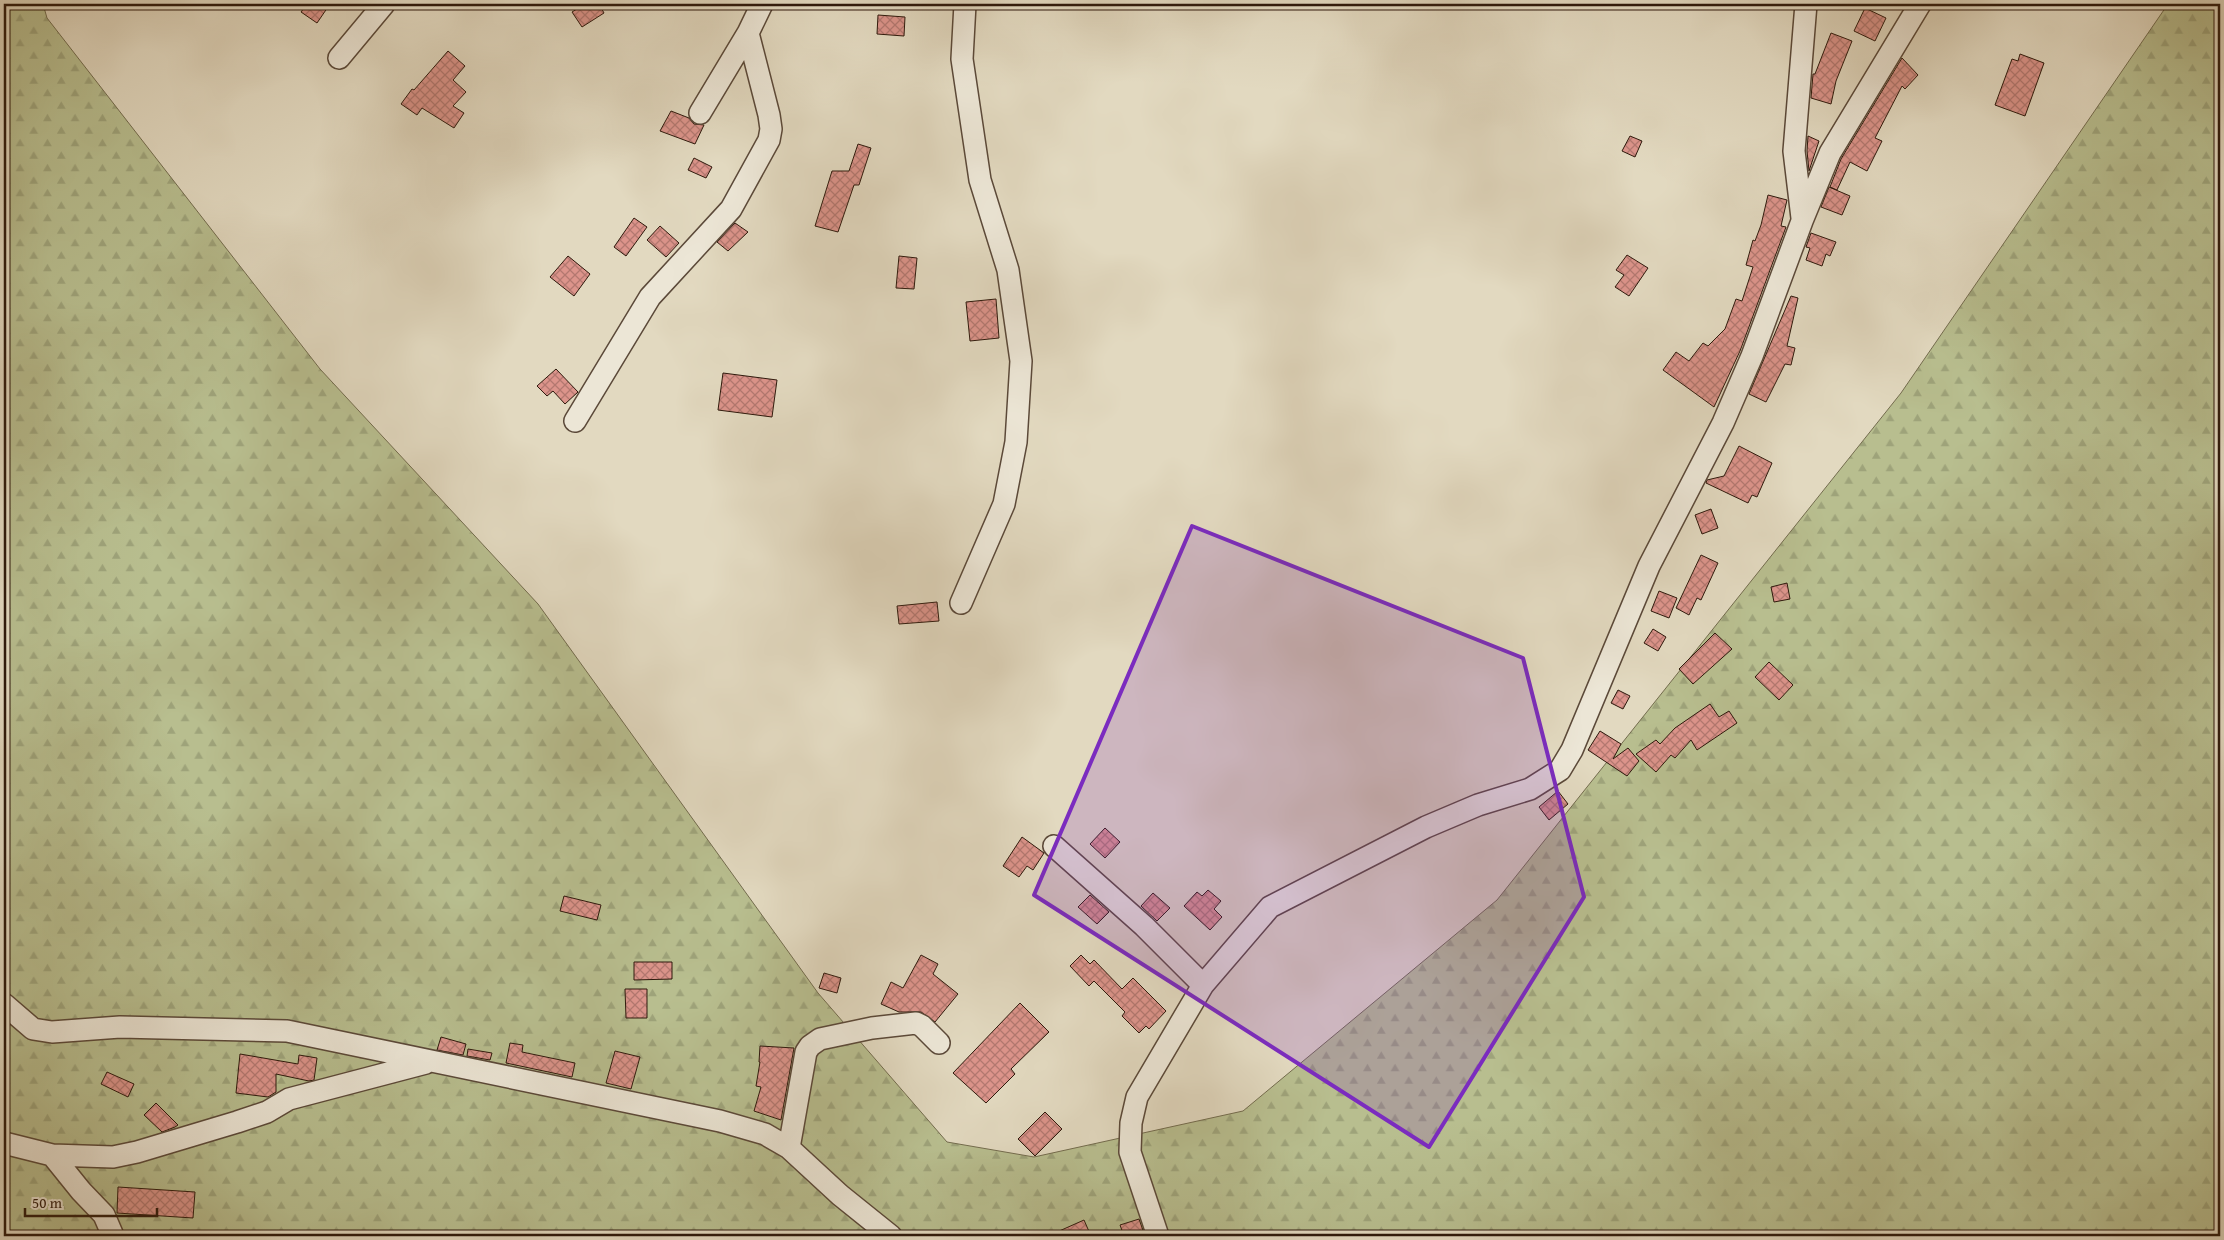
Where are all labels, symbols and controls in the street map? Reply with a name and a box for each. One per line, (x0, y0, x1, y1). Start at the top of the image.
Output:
scale bar (25, 1185, 158, 1217)
text: 50 m (32, 1192, 63, 1213)

